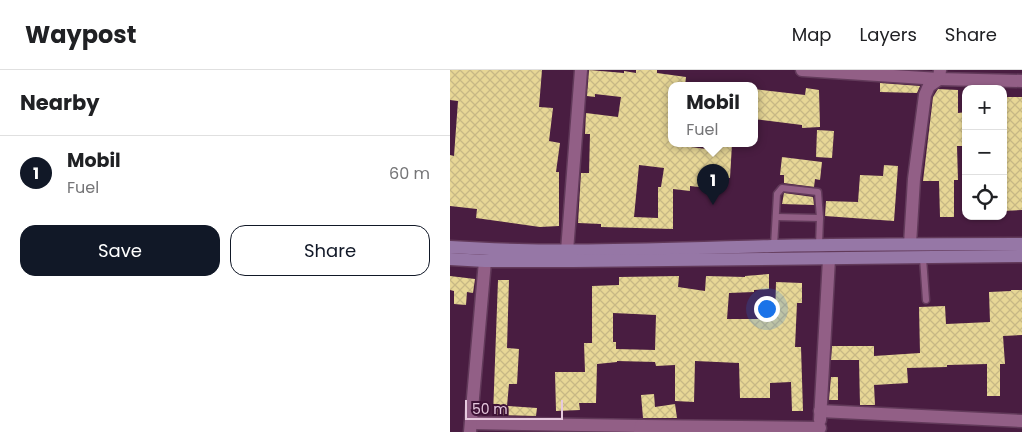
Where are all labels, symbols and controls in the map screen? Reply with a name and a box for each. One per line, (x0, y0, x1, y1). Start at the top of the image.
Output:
text: Waypost (25, 18, 136, 51)
text: Map (792, 22, 832, 47)
text: Layers (860, 22, 917, 47)
text: Share (945, 22, 997, 47)
popup (668, 82, 758, 147)
map controls (962, 85, 1007, 220)
button: + (962, 85, 1007, 130)
text: Nearby (20, 88, 100, 117)
text: Mobil (686, 89, 740, 116)
text: Fuel (686, 118, 718, 141)
button: − (962, 130, 1007, 175)
text: Mobil (67, 147, 121, 174)
text: 1 (33, 162, 39, 185)
text: 60 m (389, 162, 430, 185)
pin: 1 (697, 164, 729, 205)
button: locate (962, 175, 1007, 220)
text: Fuel (67, 176, 99, 199)
button: Save (20, 225, 220, 276)
button: Share (230, 225, 430, 276)
your location (754, 296, 780, 322)
scale bar (465, 397, 562, 420)
text: 50 m (472, 399, 508, 419)

